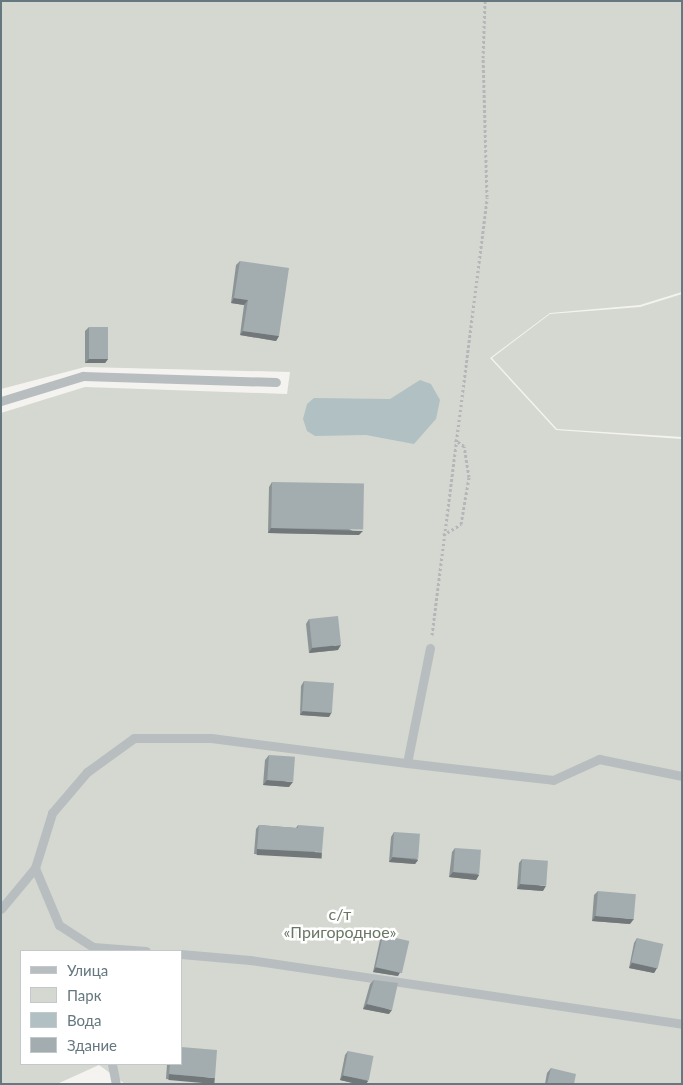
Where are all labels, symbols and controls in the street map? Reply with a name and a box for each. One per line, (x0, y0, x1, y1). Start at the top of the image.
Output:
park label: с/т «Пригородное» (284, 904, 396, 942)
legend (20, 950, 182, 1065)
text: Улица (67, 961, 108, 979)
text: Парк (67, 986, 101, 1004)
text: Вода (67, 1011, 102, 1029)
text: Здание (67, 1036, 117, 1054)

